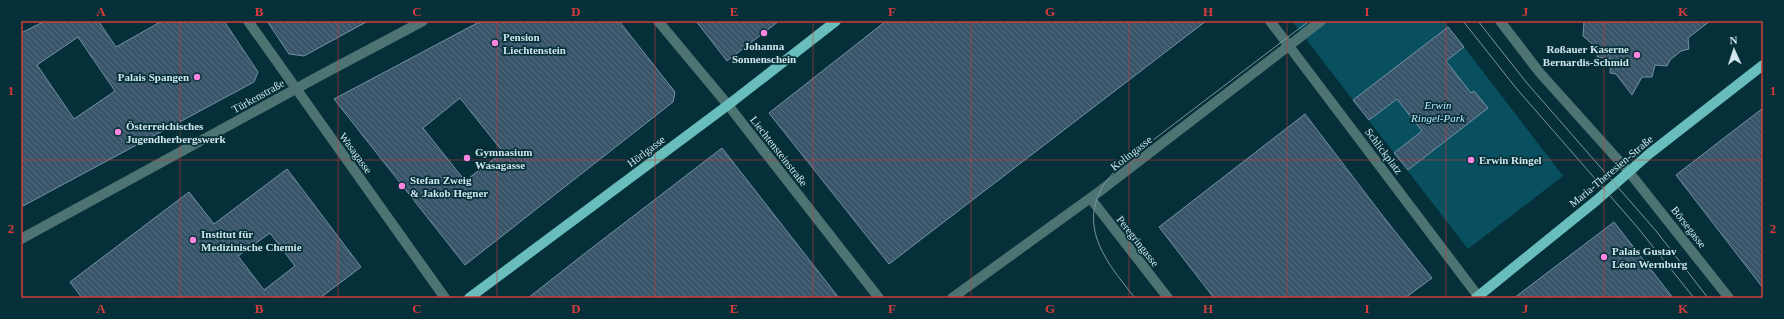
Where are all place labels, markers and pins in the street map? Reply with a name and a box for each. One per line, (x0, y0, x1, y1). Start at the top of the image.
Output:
marker: Johanna Sonnenschein (759, 28, 769, 38)
place label: Pension Liechtenstein (503, 31, 566, 56)
marker: Pension Liechtenstein (490, 38, 500, 48)
place label: Johanna Sonnenschein (732, 40, 796, 65)
place label: Roßauer Kaserne Bernardis-Schmid (1543, 43, 1629, 68)
marker: Roßauer Kaserne Bernardis-Schmid (1632, 50, 1642, 60)
place label: Palais Spangen (118, 71, 189, 83)
marker: Palais Spangen (192, 72, 202, 82)
place label: Österreichisches Jugendherbergswerk (126, 120, 226, 145)
marker: Österreichisches Jugendherbergswerk (113, 127, 123, 137)
place label: Gymnasium Wasagasse (475, 146, 532, 171)
marker: Gymnasium Wasagasse (462, 153, 472, 163)
place label: Erwin Ringel (1479, 154, 1542, 166)
marker: Erwin Ringel (1466, 155, 1476, 165)
place label: Stefan Zweig & Jakob Hegner (410, 174, 488, 199)
marker: Stefan Zweig & Jakob Hegner (397, 181, 407, 191)
place label: Institut für Medizinische Chemie (201, 228, 302, 253)
marker: Institut für Medizinische Chemie (188, 235, 198, 245)
place label: Palais Gustav Léon Wernburg (1612, 245, 1688, 270)
marker: Palais Gustav Léon Wernburg (1599, 252, 1609, 262)

